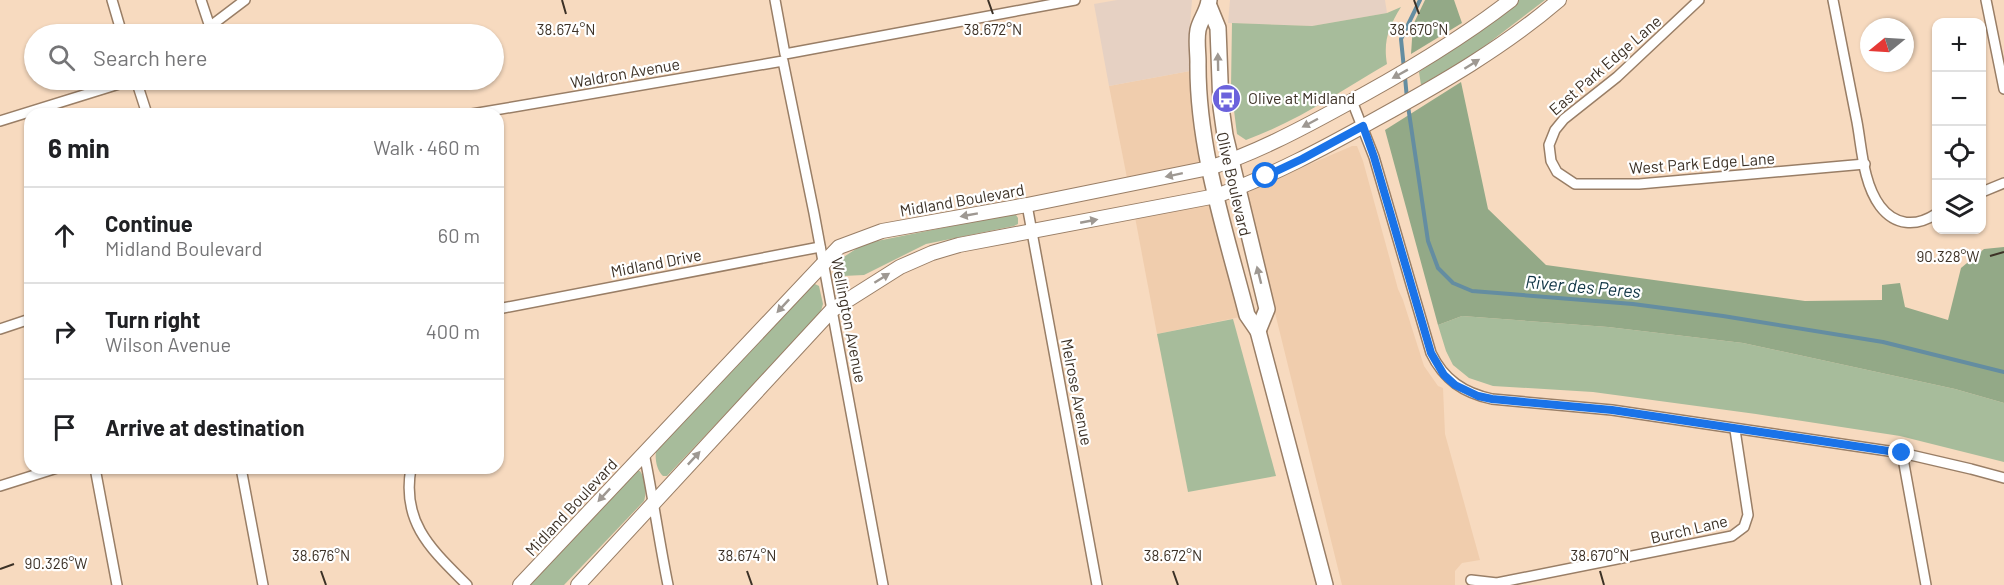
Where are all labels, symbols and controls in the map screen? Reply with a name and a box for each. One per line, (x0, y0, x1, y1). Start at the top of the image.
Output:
street label: East Park Edge Lane (1545, 11, 1665, 118)
north arrow (1860, 18, 1914, 72)
map controls (1932, 18, 1986, 234)
button: + (1932, 18, 1986, 72)
text: 38.674°N (537, 20, 595, 38)
text: 38.672°N (964, 20, 1022, 38)
text: 38.670°N (1390, 20, 1448, 38)
search box (24, 24, 504, 90)
icon: search (45, 41, 78, 74)
text: Search here (93, 44, 207, 70)
one-way arrow (1214, 52, 1223, 71)
street label: Waldron Avenue (569, 54, 681, 92)
one-way arrow (1464, 59, 1480, 70)
one-way arrow (1391, 69, 1408, 79)
button: − (1932, 72, 1986, 126)
bus stop icon: Olive at Midland (1211, 82, 1243, 114)
place label: Olive at Midland (1248, 88, 1355, 107)
one-way arrow (1302, 118, 1319, 128)
button: locate (1932, 126, 1986, 180)
street label: Olive Boulevard (1213, 130, 1256, 238)
text: 6 min (48, 132, 110, 163)
text: Walk · 460 m (373, 135, 480, 159)
street label: West Park Edge Lane (1628, 148, 1775, 177)
route start (1252, 162, 1278, 188)
one-way arrow (1164, 171, 1183, 180)
street label: Midland Boulevard (898, 179, 1026, 220)
button: layers (1932, 180, 1986, 234)
text: Continue (105, 210, 193, 236)
one-way arrow (959, 211, 978, 220)
one-way arrow (1079, 216, 1098, 225)
icon: ahead (48, 219, 81, 252)
text: 60 m (438, 223, 480, 247)
text: Midland Boulevard (105, 236, 262, 260)
street label: Midland Drive (609, 244, 703, 281)
text: 90.328°W (1917, 247, 1979, 265)
street label: Wellington Avenue (828, 256, 871, 384)
one-way arrow (1253, 266, 1263, 284)
water label: River des Peres (1524, 270, 1642, 302)
one-way arrow (874, 273, 890, 284)
one-way arrow (776, 298, 790, 312)
text: Turn right (105, 306, 200, 332)
icon: right (48, 315, 81, 348)
text: 400 m (426, 319, 480, 343)
text: Wilson Avenue (105, 332, 231, 356)
street label: Melrose Avenue (1058, 337, 1097, 447)
icon: arrive (48, 411, 81, 444)
text: Arrive at destination (105, 414, 304, 440)
route end (1888, 439, 1914, 465)
one-way arrow (687, 451, 700, 466)
street label: Midland Boulevard (521, 454, 621, 559)
one-way arrow (597, 488, 611, 503)
street label: Burch Lane (1648, 510, 1729, 547)
text: 38.676°N (292, 546, 350, 564)
text: 38.674°N (718, 546, 776, 564)
text: 38.672°N (1144, 546, 1202, 564)
text: 38.670°N (1571, 546, 1629, 564)
text: 90.326°W (25, 554, 87, 572)

